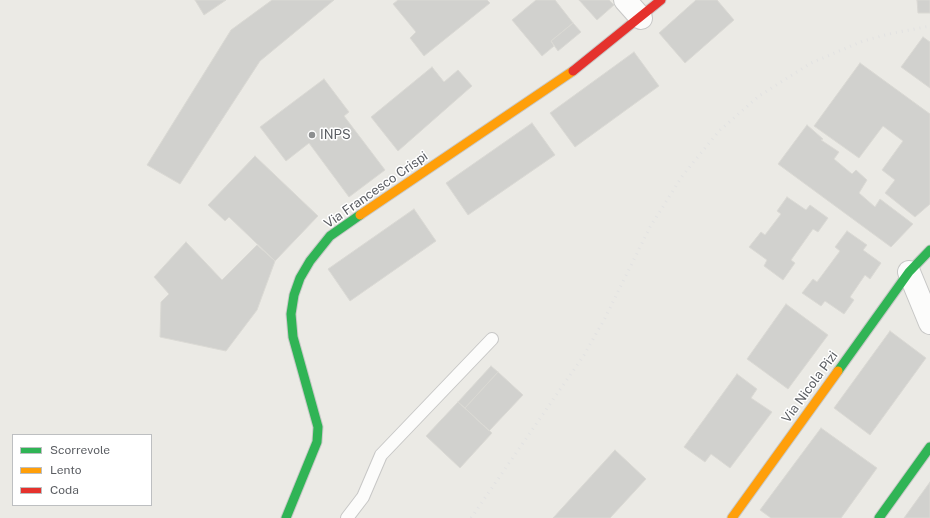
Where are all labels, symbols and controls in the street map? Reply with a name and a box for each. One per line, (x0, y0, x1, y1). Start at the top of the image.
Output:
place label: INPS (320, 127, 351, 143)
marker: INPS (307, 130, 317, 140)
street label: Via Francesco Crispi (321, 148, 431, 232)
street label: Via Nicola Pizi (779, 348, 841, 426)
legend (12, 434, 152, 506)
text: Scorrevole (50, 443, 110, 457)
text: Lento (50, 463, 81, 477)
text: Coda (50, 483, 79, 497)

